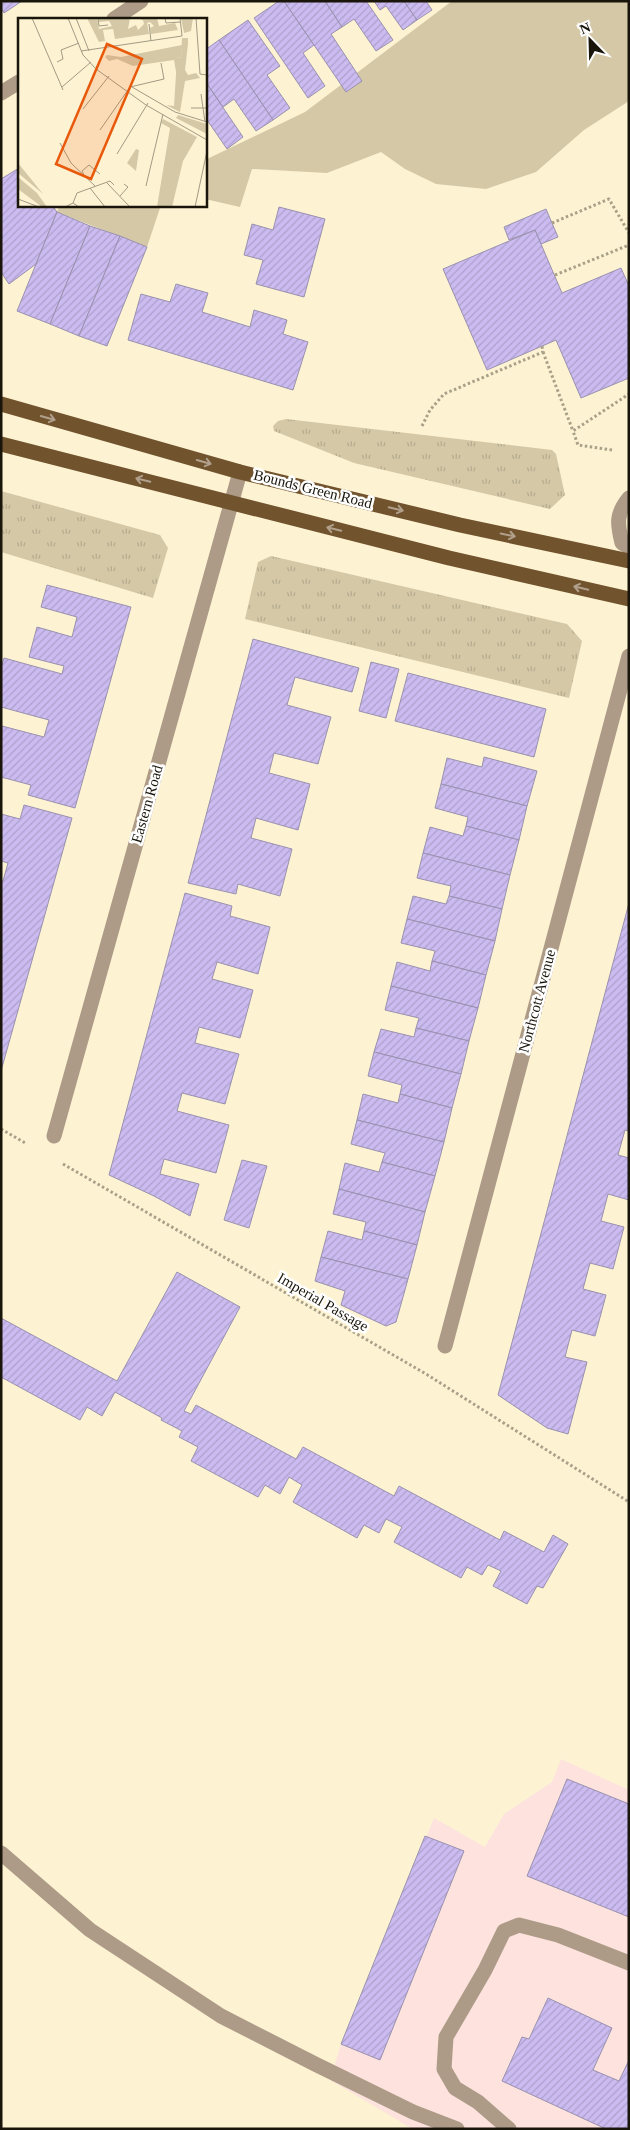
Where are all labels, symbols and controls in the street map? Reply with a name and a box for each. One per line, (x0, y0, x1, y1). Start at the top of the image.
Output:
north arrow (565, 15, 615, 65)
inset map (18, 18, 206, 206)
text: N (578, 20, 593, 37)
one-way arrow (40, 414, 56, 423)
one-way arrow (196, 457, 212, 467)
street label: Bounds Green Road (252, 467, 374, 512)
one-way arrow (135, 475, 151, 484)
one-way arrow (388, 505, 404, 514)
one-way arrow (327, 523, 343, 533)
one-way arrow (500, 531, 516, 540)
one-way arrow (574, 583, 590, 592)
street label: Eastern Road (128, 763, 166, 845)
street label: Northcott Avenue (516, 947, 559, 1054)
street label: Imperial Passage (275, 1270, 371, 1335)

